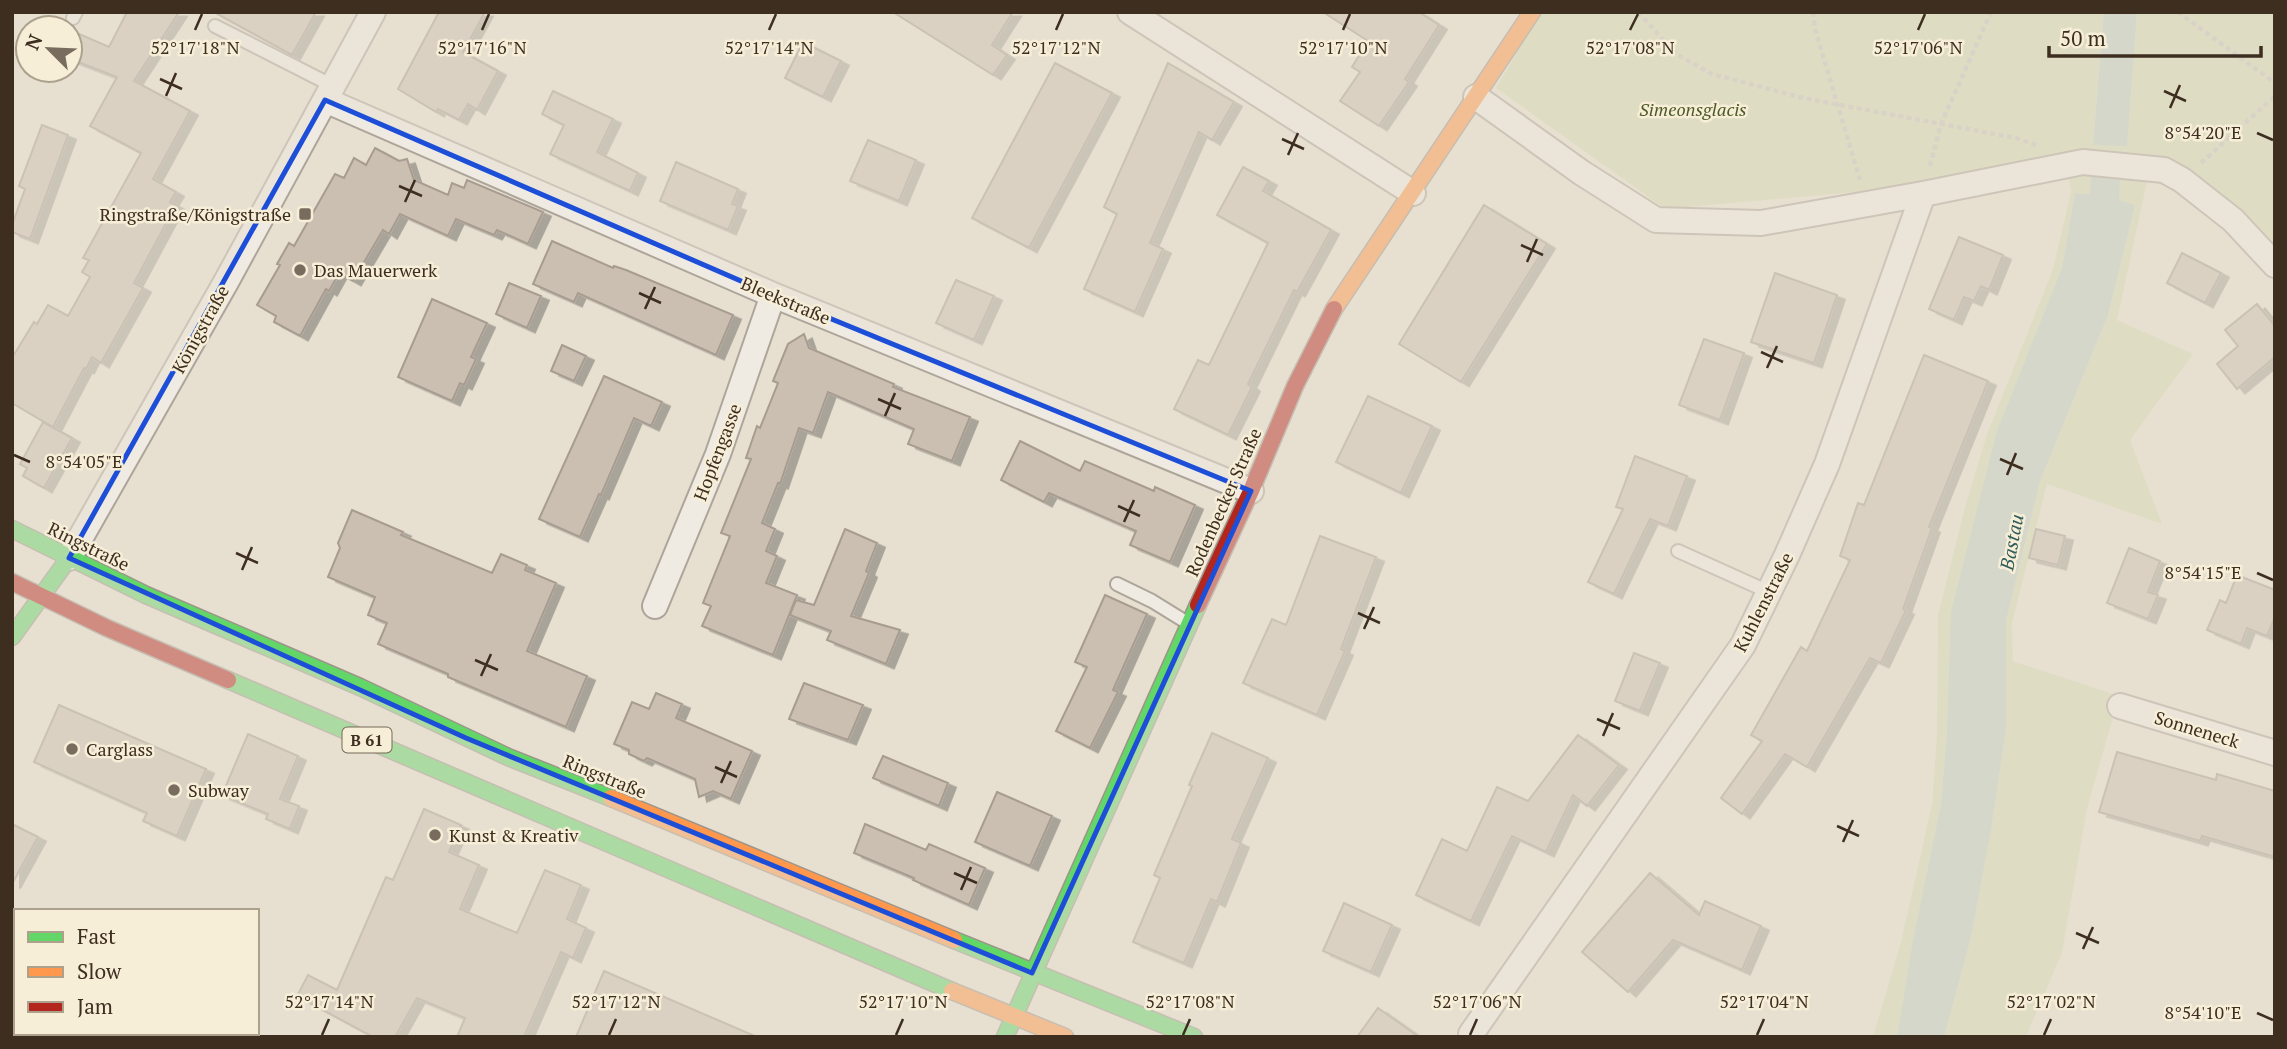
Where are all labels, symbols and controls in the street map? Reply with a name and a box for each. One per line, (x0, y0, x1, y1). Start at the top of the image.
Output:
north arrow (14, 14, 84, 84)
scale bar (2049, 14, 2261, 58)
text: 50 m (2060, 24, 2106, 52)
text: N (19, 30, 48, 54)
text: 52°17'18"N (150, 35, 240, 59)
text: 52°17'16"N (437, 35, 527, 59)
text: 52°17'14"N (724, 35, 814, 59)
text: 52°17'12"N (1011, 35, 1101, 59)
text: 52°17'10"N (1298, 35, 1388, 59)
text: 52°17'08"N (1585, 35, 1675, 59)
text: 52°17'06"N (1873, 35, 1963, 59)
park label: Simeonsglacis (1639, 97, 1747, 121)
text: 8°54'20"E (2165, 120, 2241, 144)
place label: Ringstraße/Königstraße (99, 202, 291, 226)
marker: Ringstraße/Königstraße (297, 206, 313, 222)
place label: Das Mauerwerk (314, 258, 438, 282)
marker: Das Mauerwerk (292, 262, 308, 278)
street label: Bleekstraße (738, 270, 834, 330)
street label: Königstraße (166, 281, 234, 377)
street label: Hopfengasse (688, 400, 746, 504)
street label: Rodenbecker Straße (1179, 424, 1267, 580)
text: 8°54'05"E (46, 449, 122, 473)
water label: Bastau (1993, 512, 2029, 573)
street label: Ringstraße (44, 516, 134, 576)
street label: Kuhlenstraße (1728, 548, 1798, 656)
text: 8°54'15"E (2165, 560, 2241, 584)
street label: Sonneneck (2152, 705, 2243, 753)
road number: B 61 (342, 727, 392, 752)
place label: Carglass (86, 737, 153, 761)
marker: Carglass (64, 741, 80, 757)
street label: Ringstraße (560, 748, 650, 804)
place label: Subway (188, 778, 250, 802)
marker: Subway (166, 782, 182, 798)
place label: Kunst & Kreativ (449, 823, 579, 847)
marker: Kunst & Kreativ (427, 827, 443, 843)
legend (14, 909, 259, 1035)
text: Fast (77, 922, 116, 950)
text: Slow (77, 957, 122, 985)
text: 52°17'14"N (284, 989, 374, 1013)
text: 52°17'12"N (571, 989, 661, 1013)
text: 52°17'10"N (858, 989, 948, 1013)
text: 52°17'08"N (1145, 989, 1235, 1013)
text: 52°17'06"N (1432, 989, 1522, 1013)
text: 52°17'04"N (1719, 989, 1809, 1013)
text: 52°17'02"N (2006, 989, 2096, 1013)
text: Jam (77, 992, 113, 1020)
text: 8°54'10"E (2165, 1000, 2241, 1024)

